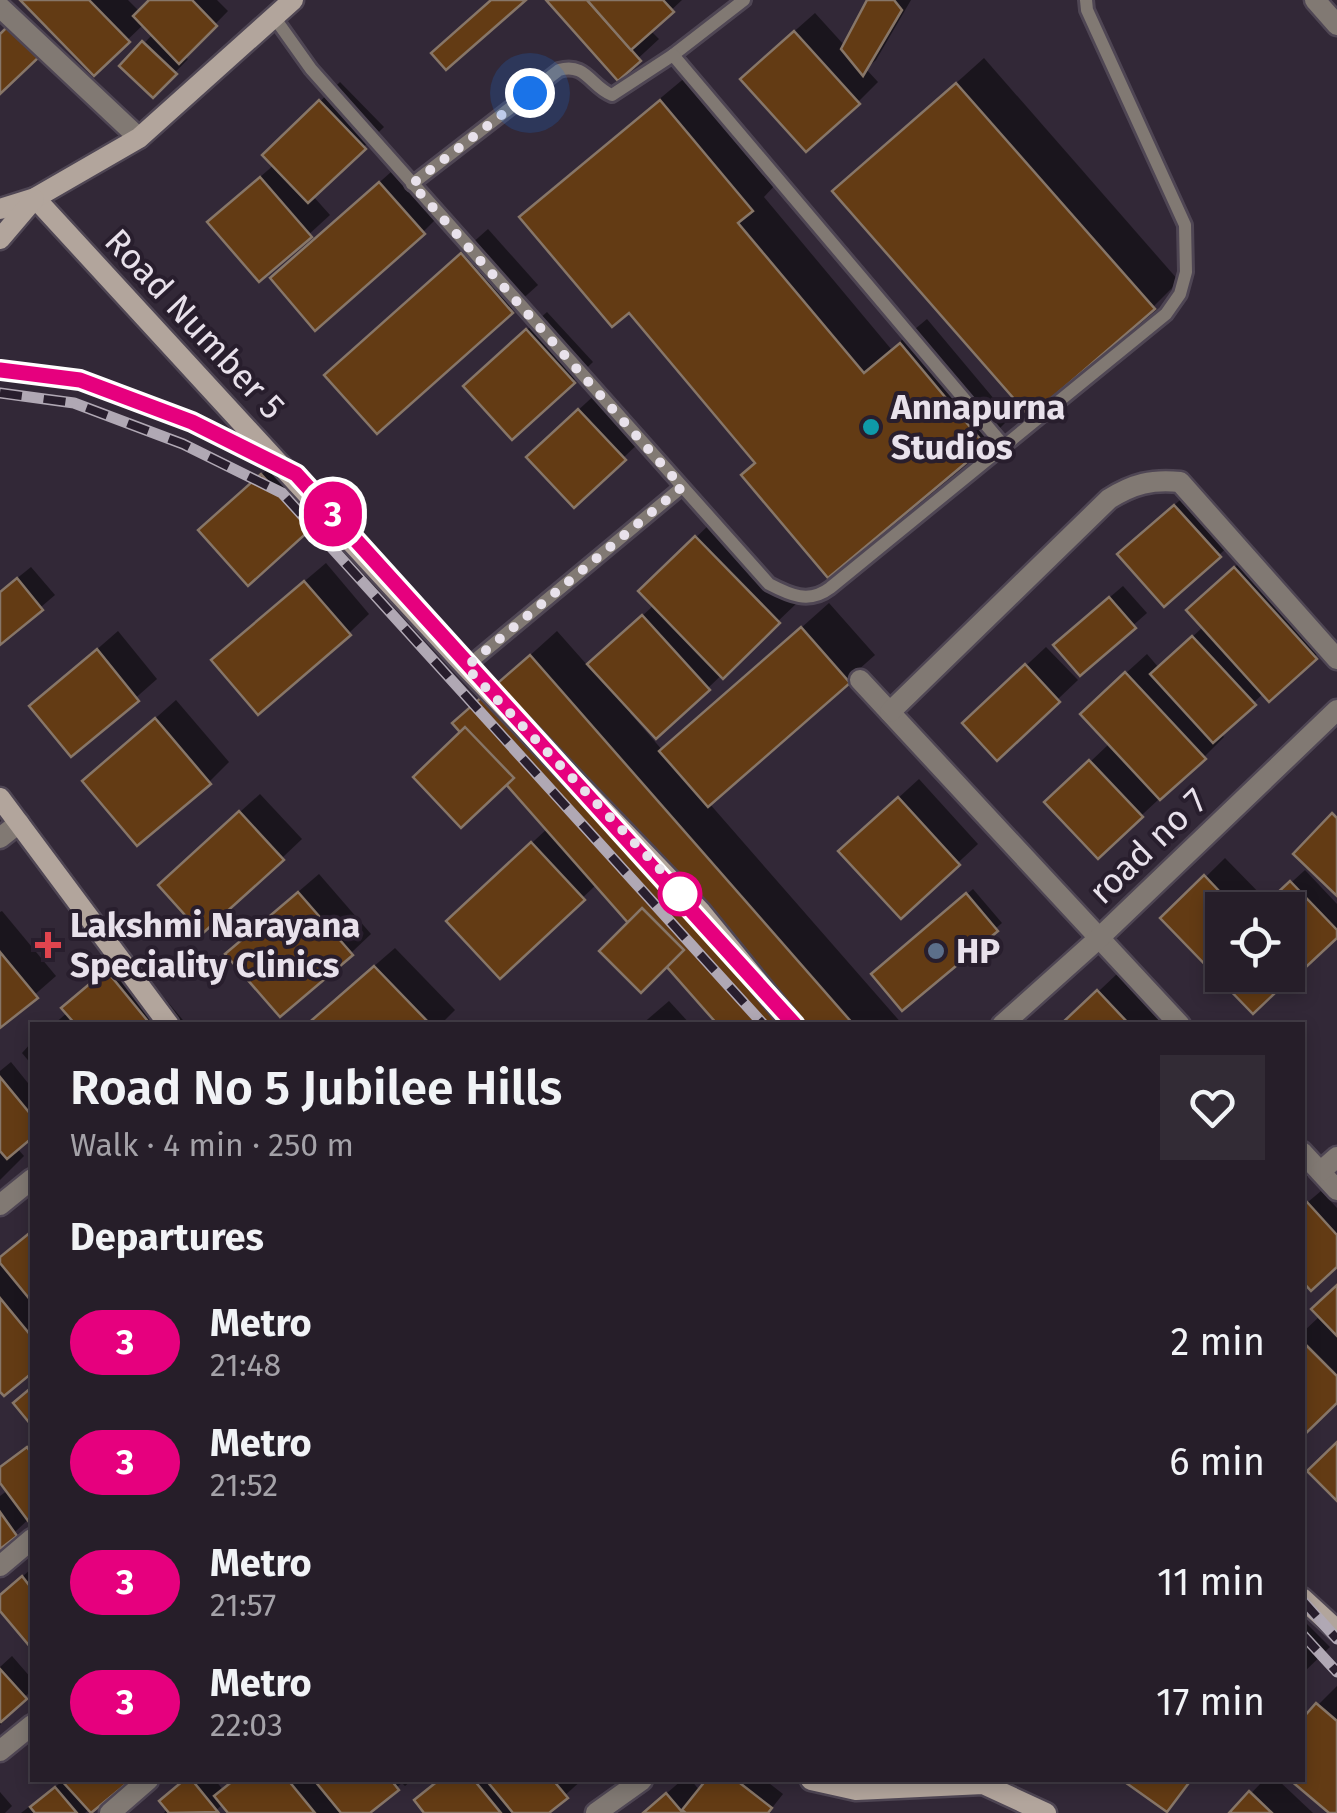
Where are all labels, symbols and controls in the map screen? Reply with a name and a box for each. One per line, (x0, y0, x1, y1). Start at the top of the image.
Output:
your location (505, 68, 555, 118)
street label: Road Number 5 (96, 220, 294, 428)
place label: Annapurna Studios (890, 386, 1066, 468)
marker: Annapurna Studios (860, 416, 882, 438)
line badge: 3 (300, 482, 366, 546)
text: 3 (324, 493, 342, 535)
street label: road no 7 (1080, 780, 1216, 912)
unlabelled marker (659, 873, 701, 915)
map controls (1205, 892, 1305, 992)
button: locate (1205, 892, 1305, 992)
place label: Lakshmi Narayana Speciality Clinics (70, 904, 361, 986)
place label: HP (956, 930, 1000, 972)
marker: Lakshmi Narayana Speciality Clinics (35, 932, 61, 958)
marker: HP (925, 940, 947, 962)
button: heart (1160, 1055, 1265, 1160)
text: Road No 5 Jubilee Hills (70, 1059, 562, 1117)
text: Walk · 4 min · 250 m (70, 1126, 354, 1164)
text: Departures (70, 1214, 264, 1260)
text: Metro (210, 1300, 312, 1346)
text: 2 min (1171, 1319, 1265, 1365)
text: 3 (116, 1321, 134, 1363)
text: 21:48 (210, 1346, 281, 1384)
text: Metro (210, 1420, 312, 1466)
text: 6 min (1169, 1439, 1265, 1485)
text: 3 (116, 1441, 134, 1483)
text: 21:52 (210, 1466, 278, 1504)
text: Metro (210, 1540, 312, 1586)
text: 11 min (1157, 1559, 1265, 1605)
text: 3 (116, 1561, 134, 1603)
text: 21:57 (210, 1586, 276, 1624)
text: Metro (210, 1660, 312, 1706)
text: 17 min (1156, 1679, 1265, 1725)
text: 3 (116, 1681, 134, 1723)
text: 22:03 (210, 1706, 283, 1744)

